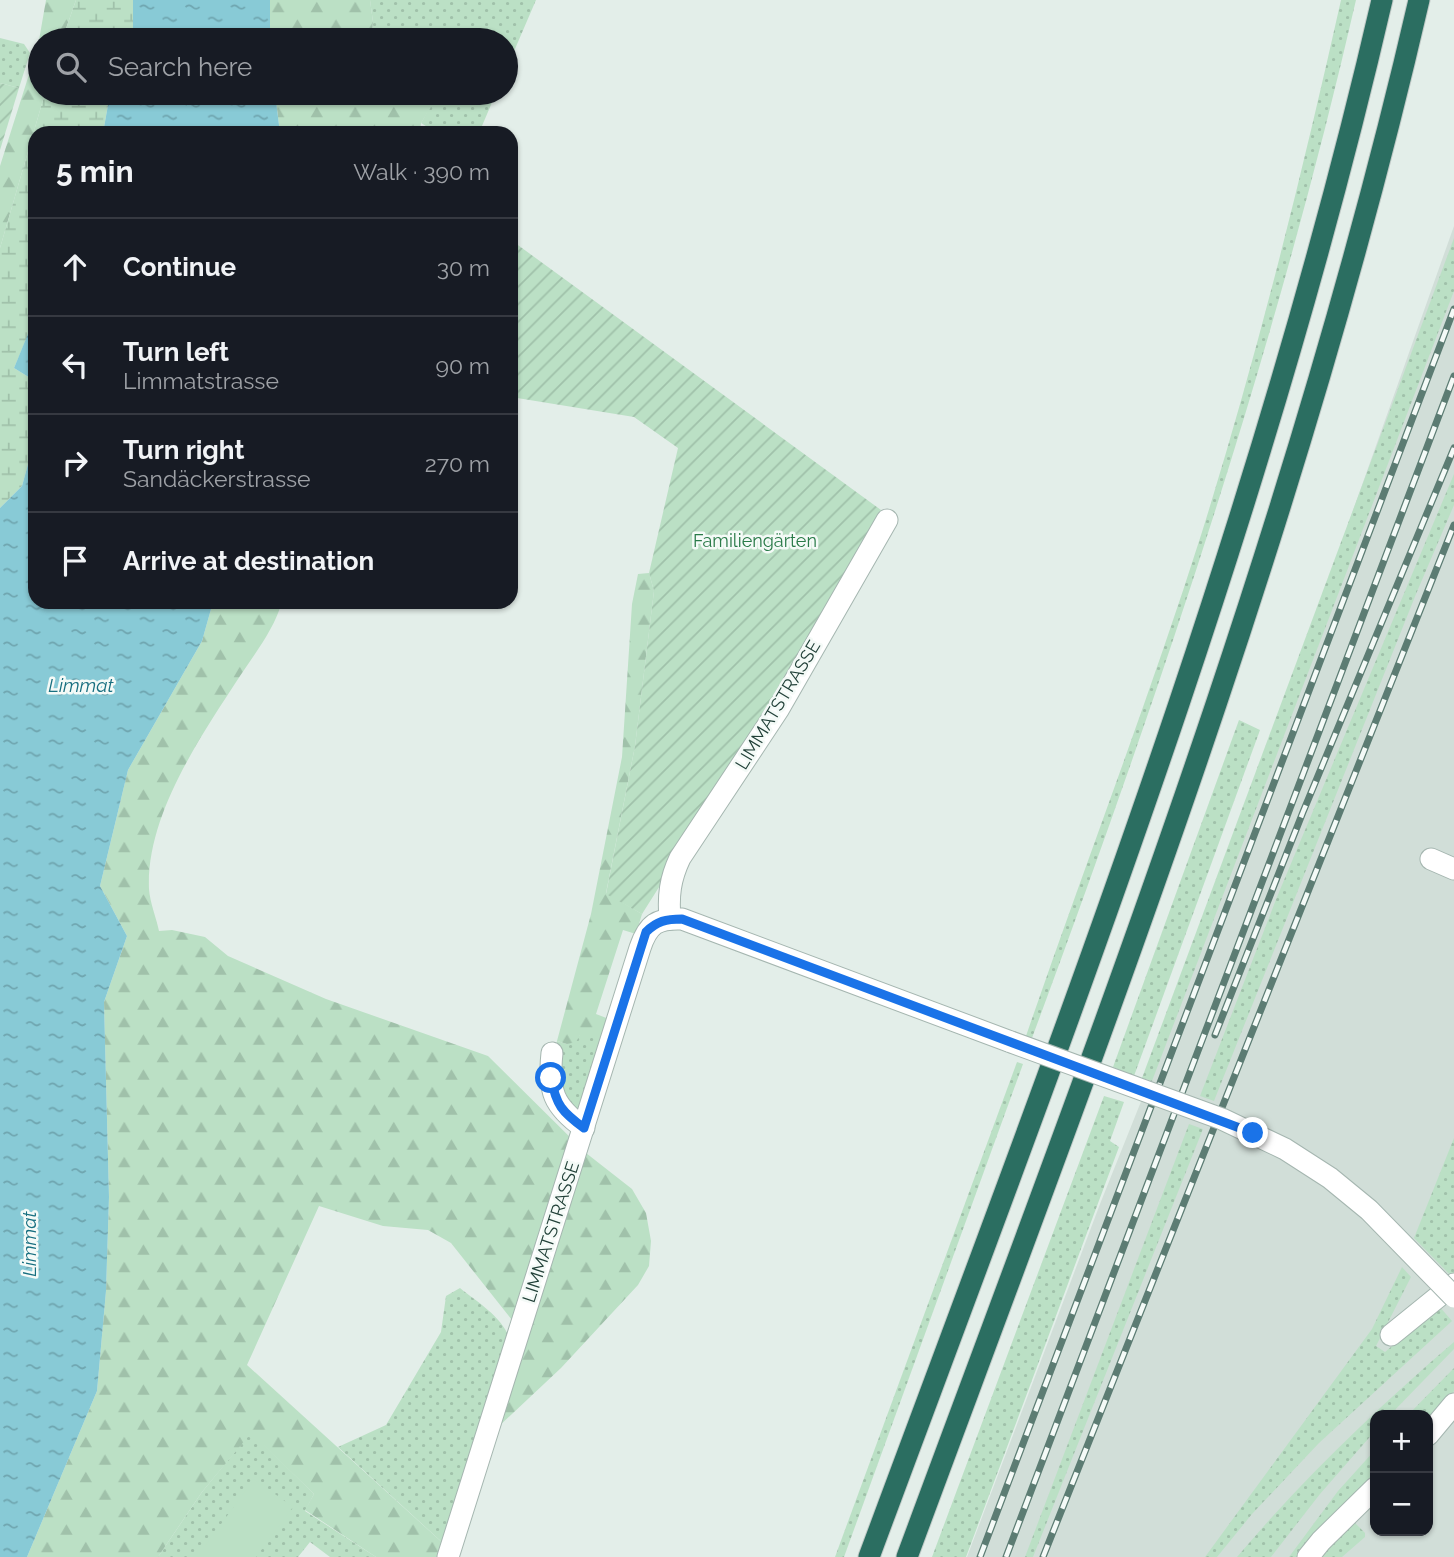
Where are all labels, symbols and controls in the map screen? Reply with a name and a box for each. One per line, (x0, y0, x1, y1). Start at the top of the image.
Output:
search box (28, 28, 518, 105)
icon: search (52, 48, 90, 86)
text: Search here (108, 52, 252, 82)
text: 5 min (56, 154, 134, 189)
text: Walk · 390 m (353, 158, 490, 185)
icon: ahead (56, 248, 94, 286)
text: Continue (123, 252, 236, 282)
text: 30 m (437, 254, 490, 281)
text: Turn left (123, 337, 229, 367)
icon: left (56, 346, 94, 384)
text: 90 m (435, 352, 490, 379)
text: Limmatstrasse (123, 367, 279, 394)
text: Turn right (123, 435, 244, 465)
icon: right (56, 444, 94, 482)
text: 270 m (425, 450, 490, 477)
text: Sandäckerstrasse (123, 465, 311, 492)
park label: Familiengärten (693, 530, 817, 551)
icon: arrive (56, 542, 94, 580)
text: Arrive at destination (123, 546, 374, 576)
street label: LIMMATSTRASSE (731, 636, 824, 773)
water label: Limmat (48, 674, 115, 696)
route start (535, 1062, 566, 1093)
route end (1237, 1117, 1268, 1148)
street label: LIMMATSTRASSE (518, 1159, 583, 1305)
water label: Limmat (18, 1210, 40, 1277)
map controls (1370, 1410, 1433, 1536)
button: + (1370, 1410, 1433, 1473)
button: − (1370, 1473, 1433, 1536)

